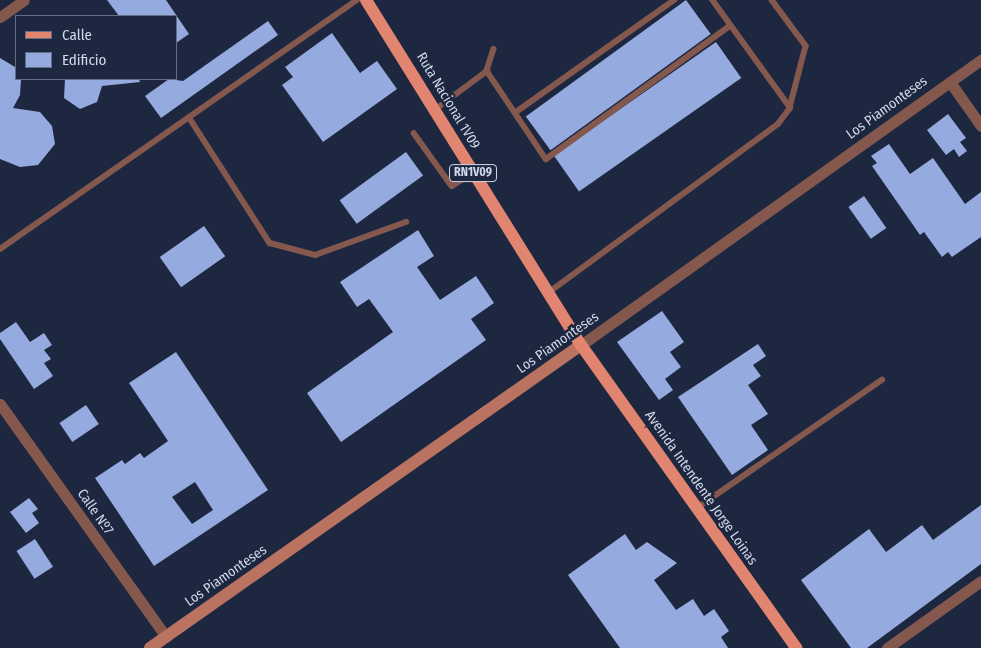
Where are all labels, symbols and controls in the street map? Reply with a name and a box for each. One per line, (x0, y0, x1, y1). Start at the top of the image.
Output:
legend (15, 15, 178, 80)
text: Calle (62, 26, 92, 44)
street label: Ruta Nacional 1V09 (413, 50, 483, 152)
text: Edificio (62, 51, 107, 69)
street label: Los Piamonteses (843, 73, 931, 143)
road number: RN1V09 (448, 164, 498, 182)
street label: Los Piamonteses (514, 309, 602, 377)
street label: Avenida Intendente Jorge Loinas (641, 408, 761, 568)
street label: Calle Nº7 (73, 486, 117, 538)
street label: Los Piamonteses (182, 542, 270, 610)

